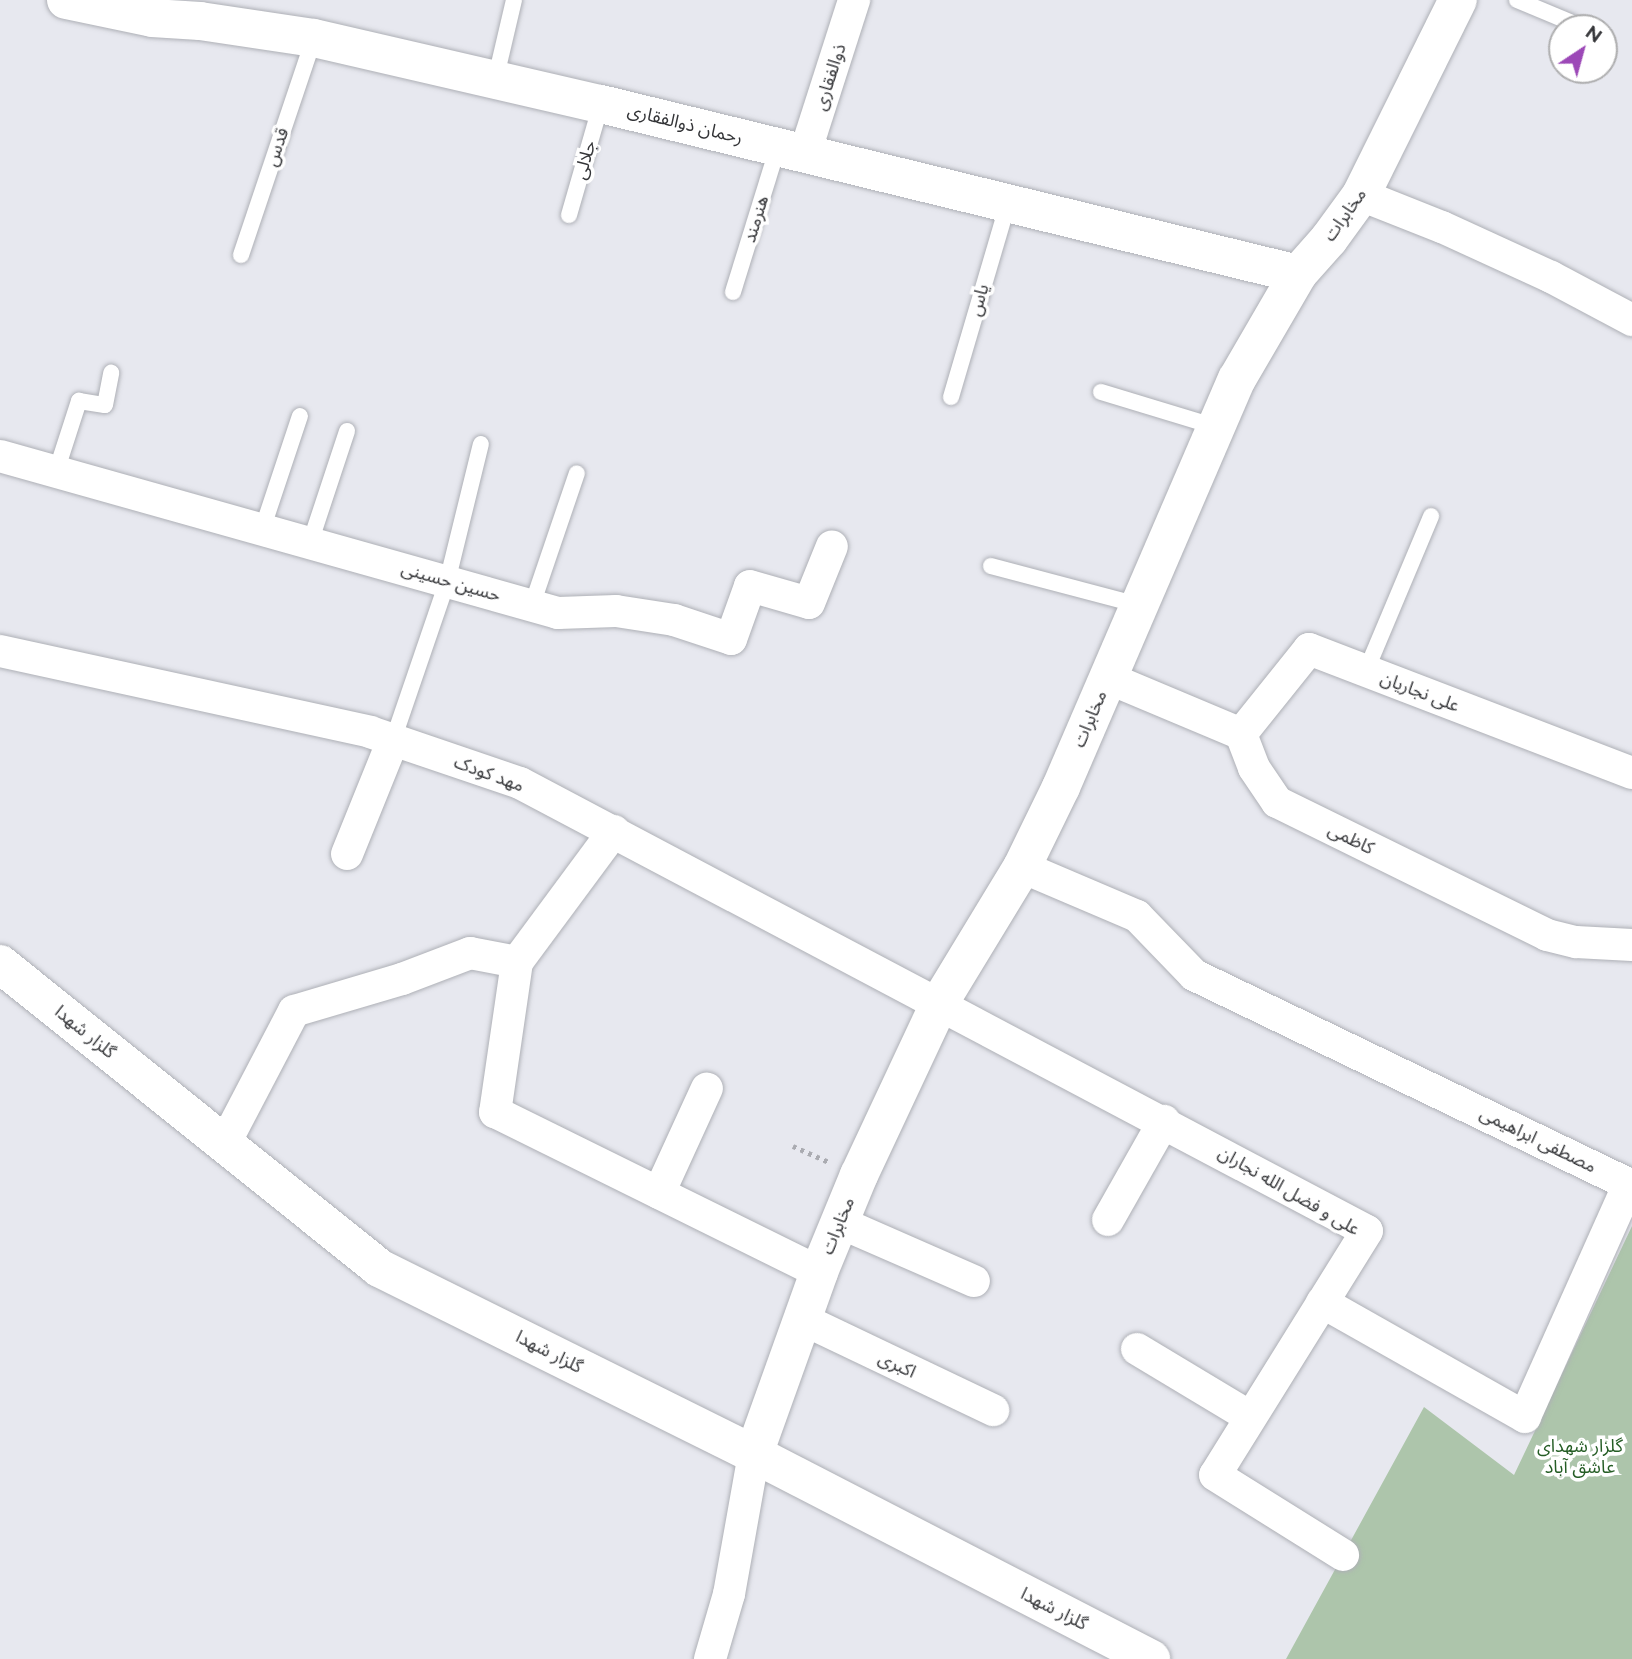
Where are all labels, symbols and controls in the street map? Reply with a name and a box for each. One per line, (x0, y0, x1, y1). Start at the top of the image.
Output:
north arrow (1548, 14, 1618, 84)
text: N (1582, 20, 1606, 47)
street label: ذوالفقاری (809, 41, 851, 113)
street label: رحمان ذوالفقاری (625, 99, 745, 149)
street label: قدس (260, 125, 294, 169)
street label: جلالی (569, 138, 601, 182)
street label: مخابرات (1319, 184, 1371, 246)
street label: هنرمند (739, 193, 773, 245)
street label: یاس (964, 281, 994, 319)
street label: حسین حسینی (399, 558, 503, 606)
street label: علی نجاریان (1377, 667, 1463, 717)
street label: مخابرات (1068, 687, 1112, 751)
street label: مهد کودک (451, 751, 527, 797)
street label: کاظمی (1324, 819, 1378, 859)
street label: گلزار شهدا (50, 1001, 120, 1063)
street label: مصطفی ابراهیمی (1476, 1102, 1600, 1178)
street label: علی و فضل الله نجاران (1214, 1142, 1364, 1240)
street label: مخابرات (817, 1194, 859, 1258)
street label: گلزار شهدا (512, 1326, 586, 1378)
street label: اکبری (875, 1347, 919, 1383)
park label: گلزار شهدای عاشق آباد (1537, 1436, 1623, 1478)
street label: گلزار شهدا (1017, 1583, 1091, 1635)

